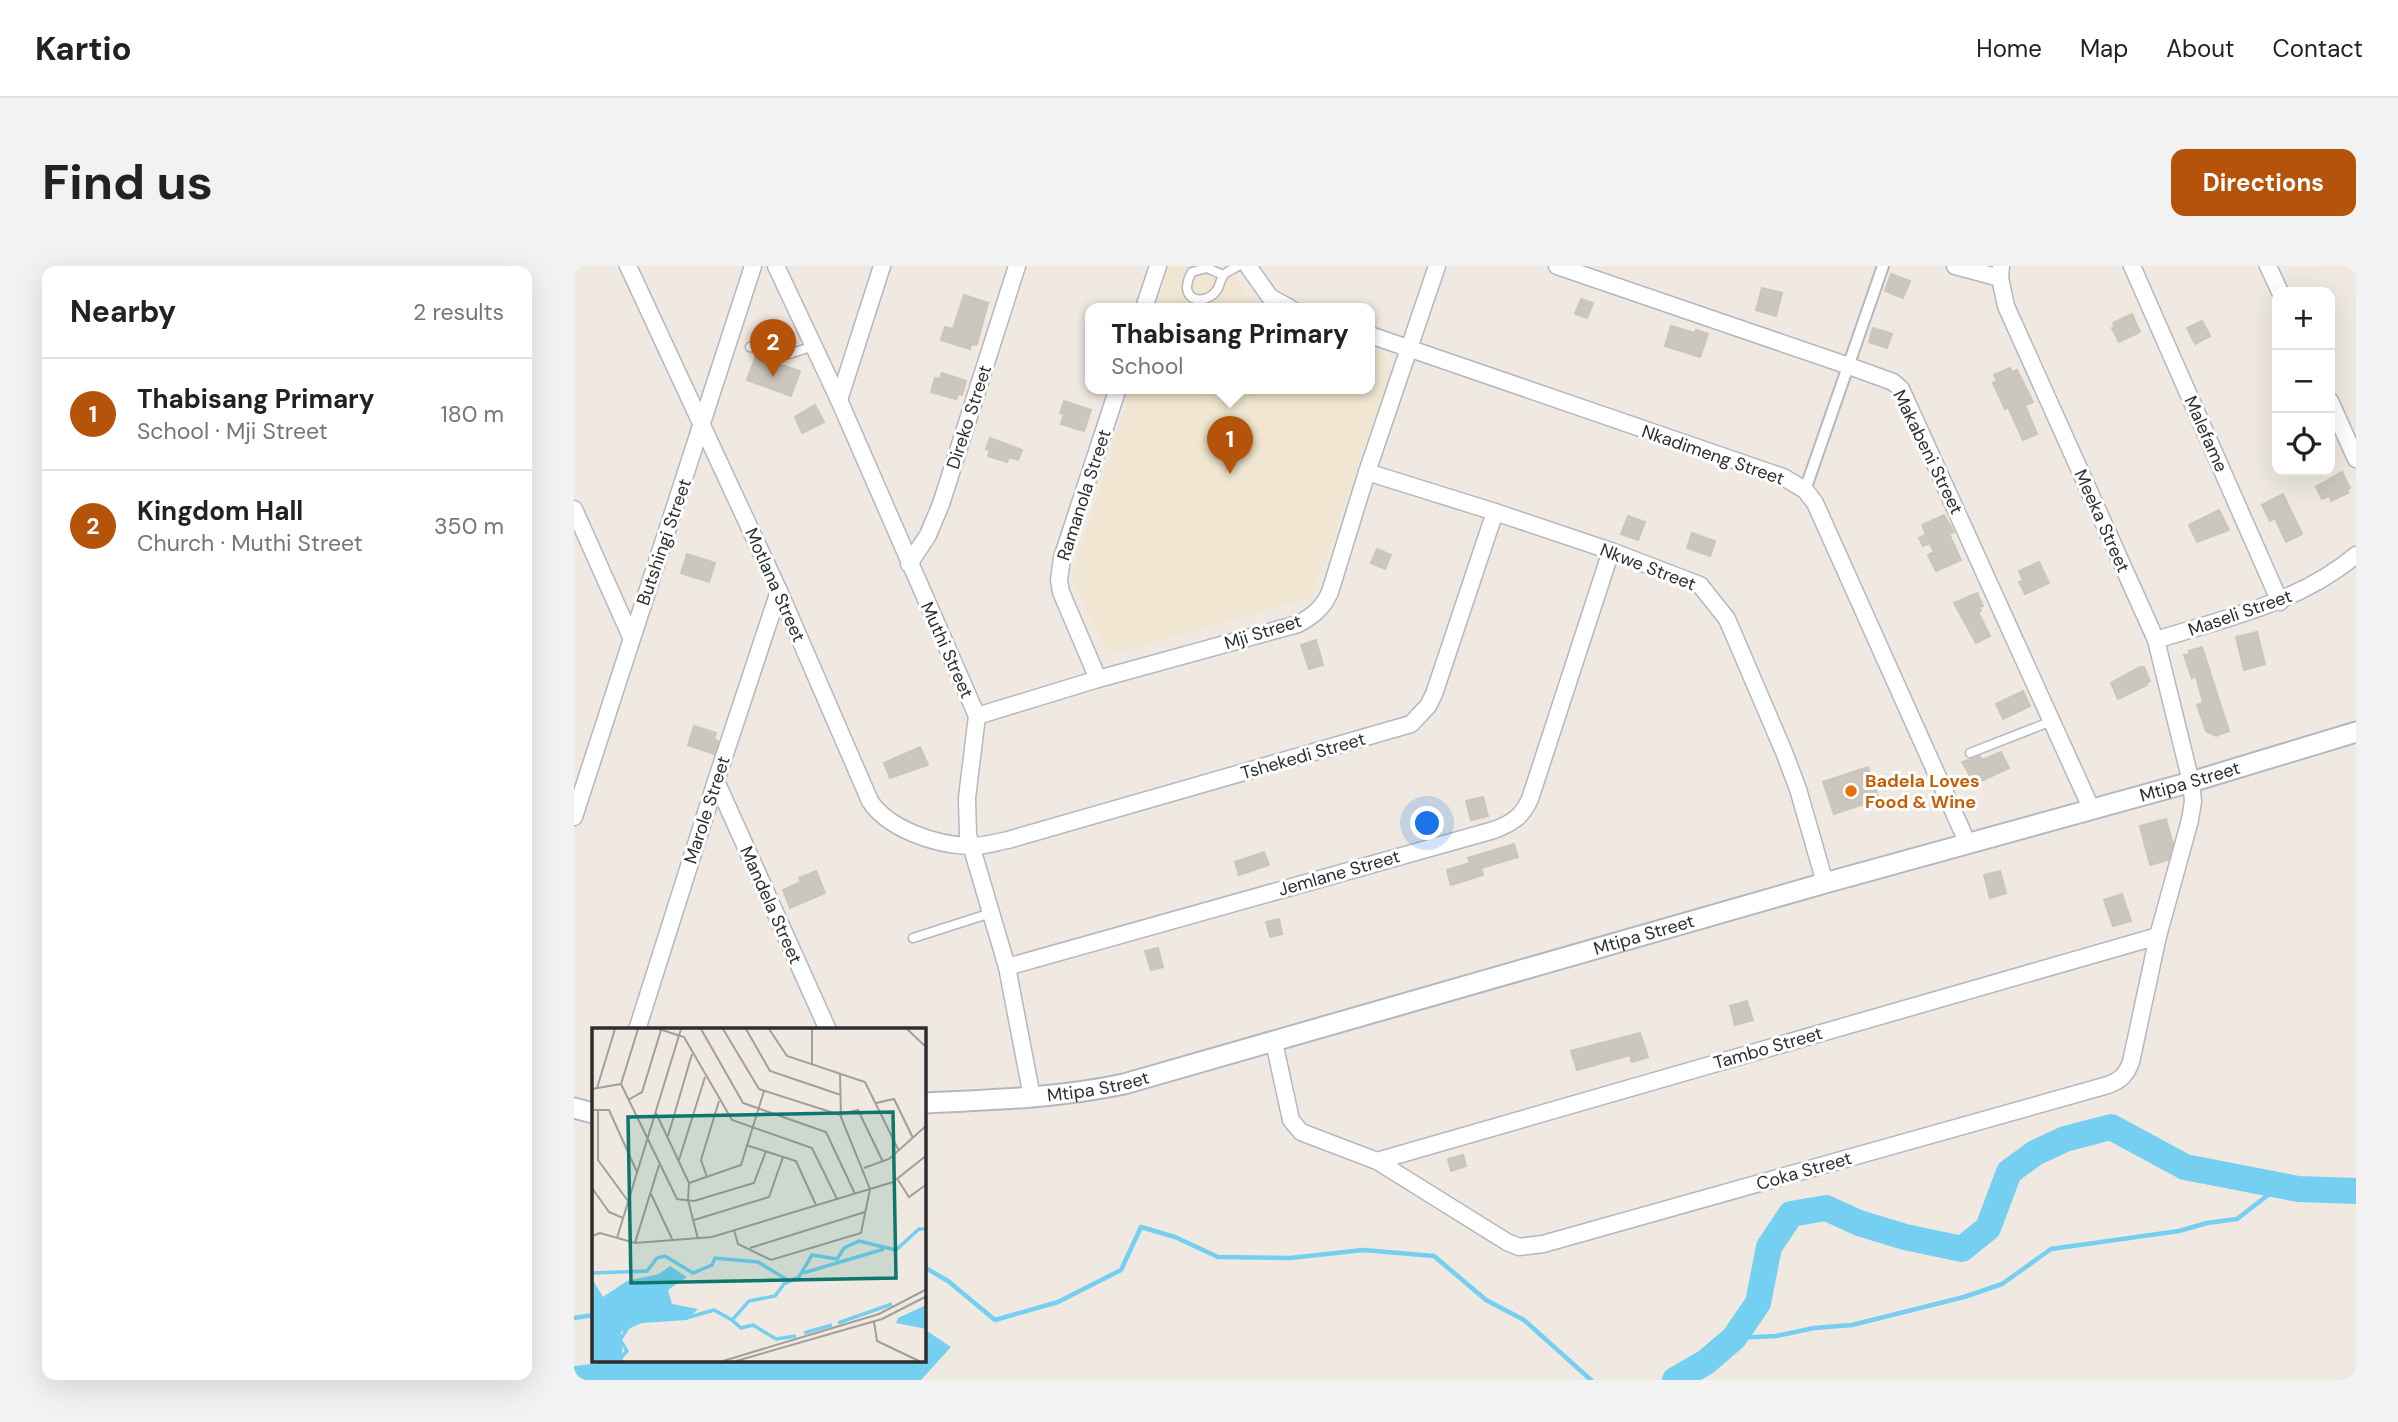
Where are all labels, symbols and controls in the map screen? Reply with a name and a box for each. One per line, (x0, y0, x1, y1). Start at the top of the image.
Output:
text: Kartio (35, 27, 132, 70)
text: Home (1976, 33, 2042, 64)
text: Map (2080, 33, 2128, 64)
text: About (2166, 33, 2235, 64)
text: Contact (2273, 33, 2363, 64)
button: Directions (2171, 149, 2356, 216)
text: Find us (42, 150, 213, 214)
map controls (2272, 287, 2335, 476)
button: + (2272, 287, 2335, 350)
text: Nearby (70, 292, 176, 331)
text: 2 results (413, 297, 504, 327)
popup (1085, 303, 1375, 394)
text: Thabisang Primary (1111, 317, 1349, 351)
pin: 2 (750, 319, 796, 377)
button: − (2272, 350, 2335, 413)
text: School (1111, 351, 1183, 381)
street label: Direko Street (941, 362, 997, 472)
text: Thabisang Primary (137, 382, 374, 416)
street label: Makabeni Street (1887, 386, 1969, 518)
street label: Malefame (2179, 392, 2233, 476)
text: 1 (89, 399, 97, 429)
text: 180 m (440, 399, 504, 429)
button: locate (2272, 413, 2335, 476)
text: School · Mji Street (137, 416, 328, 446)
pin: 1 (1207, 416, 1253, 474)
street label: Nkadimeng Street (1639, 419, 1787, 491)
street label: Ramanola Street (1051, 426, 1117, 564)
street label: Meeka Street (2069, 466, 2135, 576)
street label: Butshingi Street (631, 475, 697, 609)
text: Kingdom Hall (137, 494, 303, 528)
text: 2 (86, 511, 100, 541)
text: 350 m (434, 511, 504, 541)
street label: Motlana Street (739, 524, 811, 646)
text: Church · Muthi Street (137, 528, 363, 558)
street label: Nkwe Street (1597, 538, 1699, 596)
street label: Maseli Street (2185, 584, 2295, 642)
street label: Muthi Street (915, 598, 979, 702)
street label: Mji Street (1221, 609, 1305, 655)
street label: Tshekedi Street (1238, 727, 1368, 785)
street label: Marole Street (678, 753, 736, 867)
street label: Mtipa Street (2137, 756, 2243, 808)
place label: Badela Loves Food & Wine (1865, 769, 1980, 814)
marker: Badela Loves Food & Wine (1843, 783, 1859, 799)
your location (1410, 806, 1444, 840)
street label: Mandela Street (734, 842, 808, 968)
street label: Jemlane Street (1275, 844, 1403, 902)
street label: Mtipa Street (1591, 909, 1697, 961)
street label: Tambo Street (1711, 1021, 1825, 1075)
inset map (592, 1028, 926, 1362)
street label: Mtipa Street (1046, 1065, 1152, 1108)
street label: Coka Street (1754, 1146, 1854, 1196)

